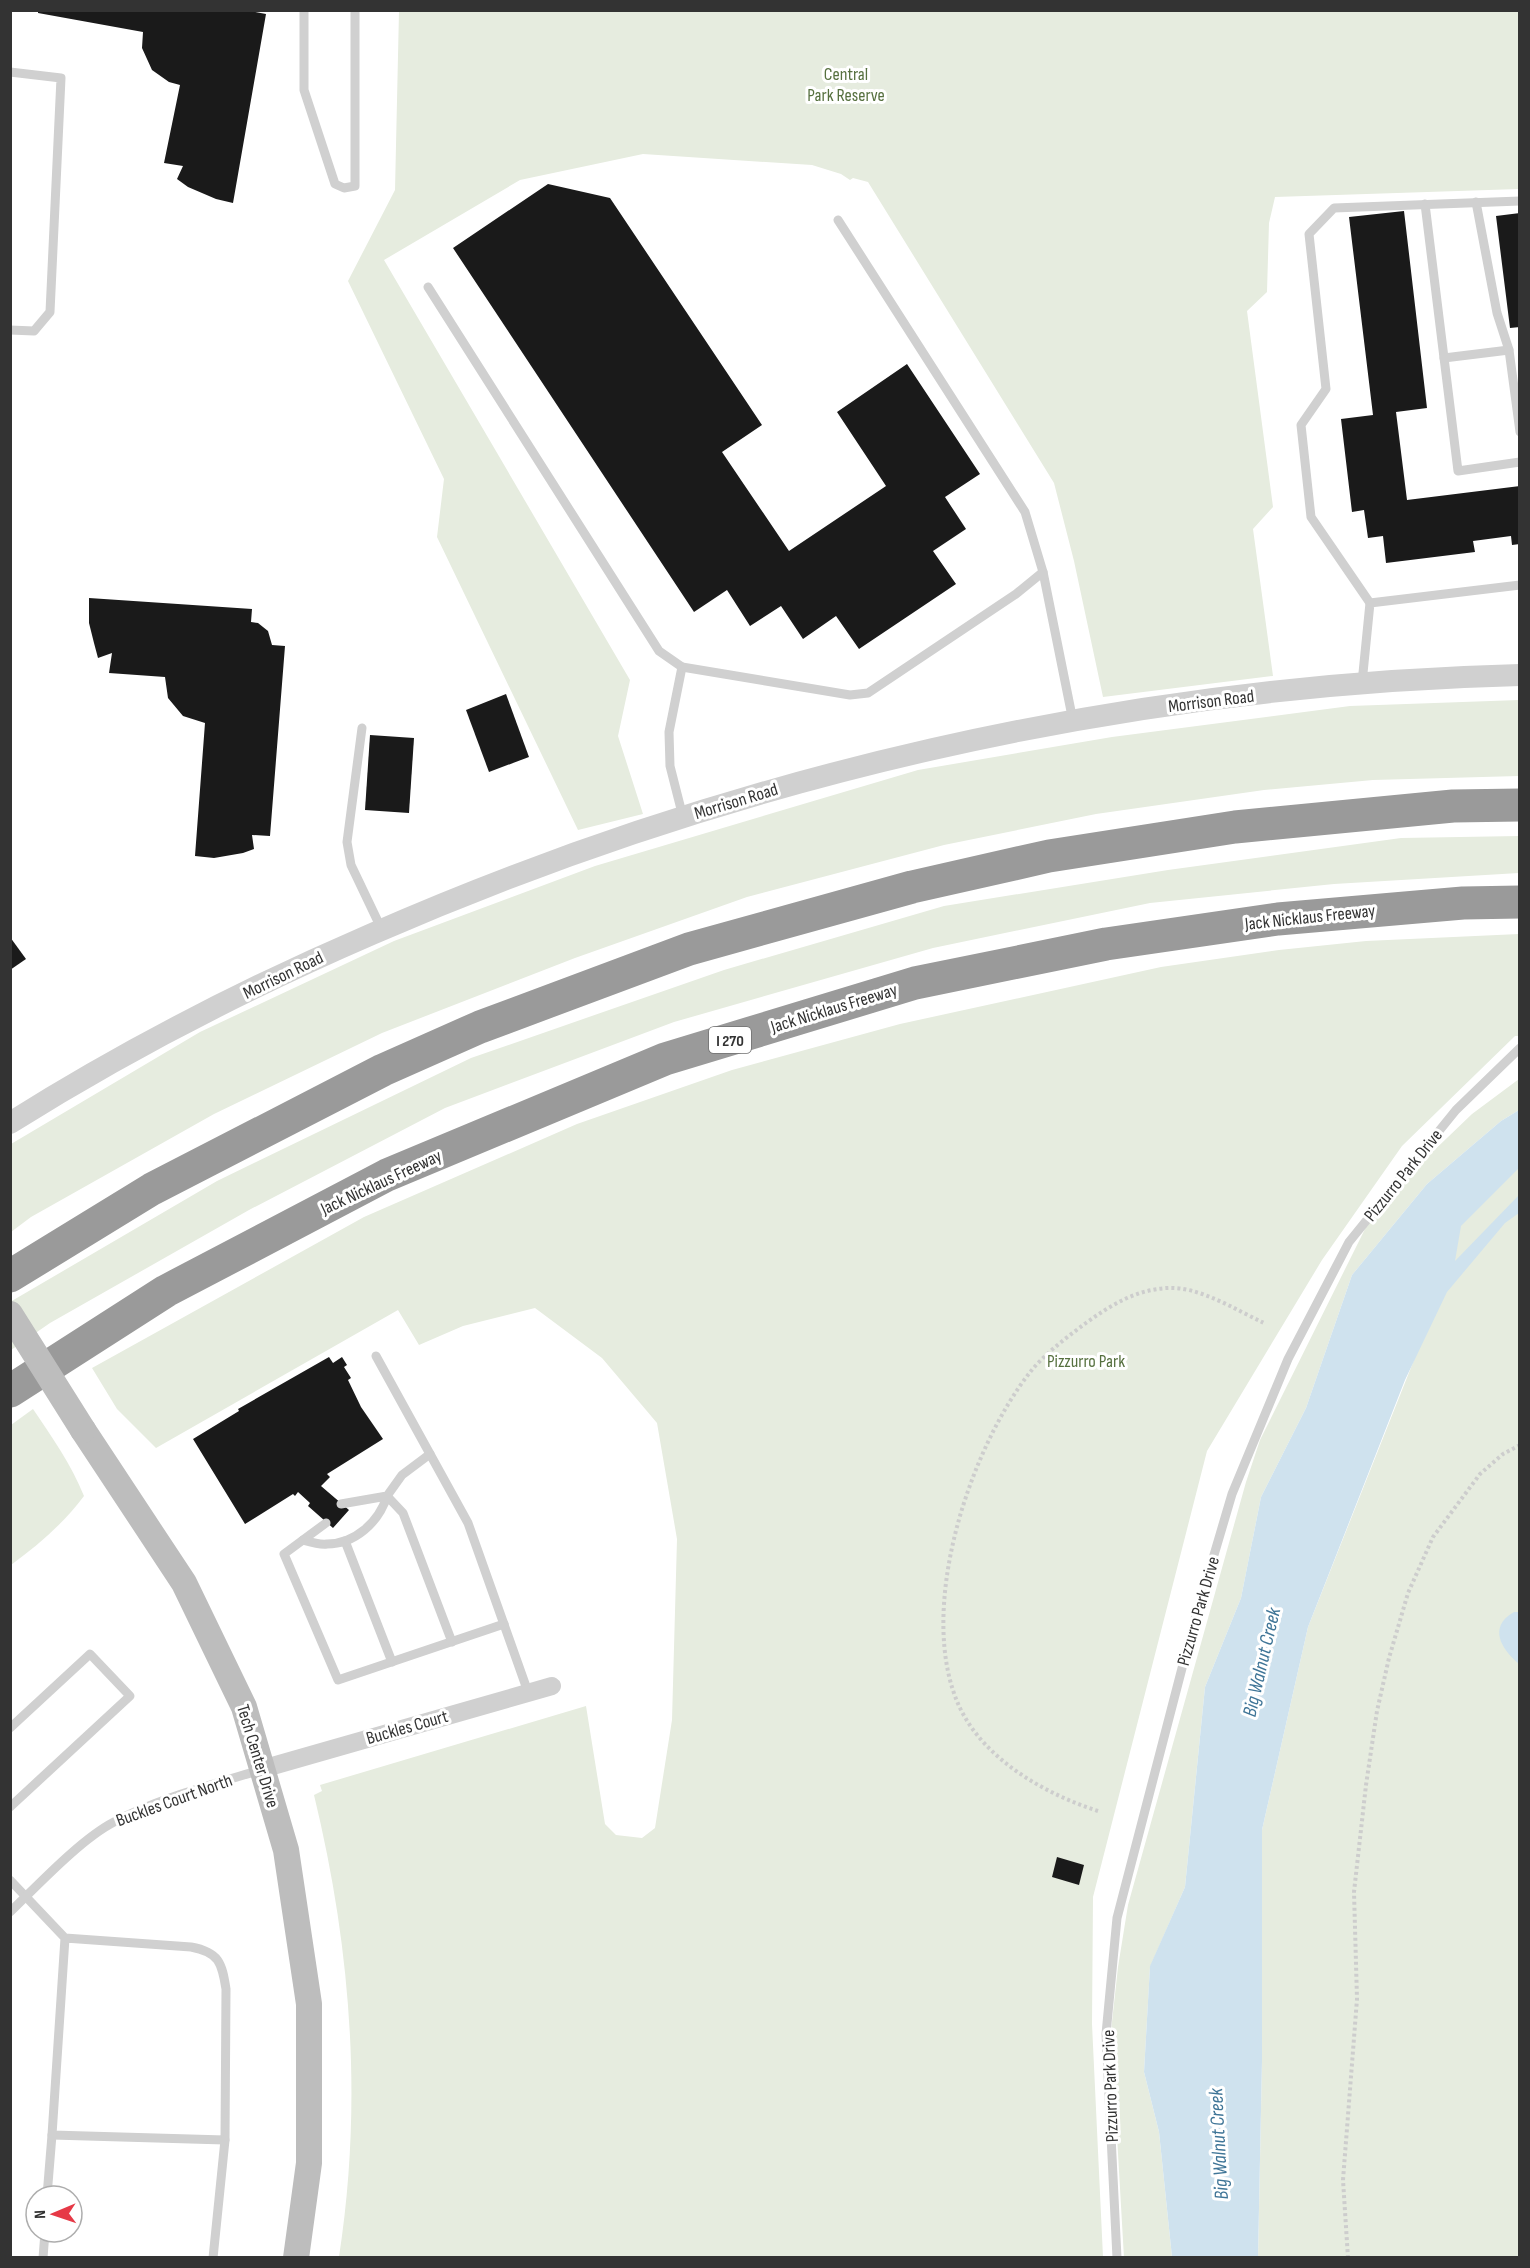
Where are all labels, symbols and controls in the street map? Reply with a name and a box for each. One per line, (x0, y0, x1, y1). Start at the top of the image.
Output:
park label: Central Park Reserve (807, 64, 885, 106)
street label: Morrison Road (1167, 686, 1255, 717)
street label: Morrison Road (692, 779, 780, 824)
street label: Jack Nicklaus Freeway (1243, 900, 1376, 935)
street label: Morrison Road (240, 947, 327, 1004)
street label: Jack Nicklaus Freeway (767, 979, 900, 1038)
road number: I 270 (709, 1027, 751, 1053)
street label: Pizzurro Park Drive (1360, 1125, 1447, 1226)
street label: Jack Nicklaus Freeway (316, 1145, 445, 1220)
park label: Pizzurro Park (1047, 1351, 1125, 1372)
street label: Pizzurro Park Drive (1173, 1554, 1224, 1668)
water label: Big Walnut Creek (1238, 1605, 1286, 1719)
street label: Tech Center Drive (232, 1702, 283, 1810)
street label: Buckles Court (364, 1706, 451, 1749)
street label: Buckles Court North (113, 1770, 235, 1831)
street label: Pizzurro Park Drive (1098, 2029, 1123, 2143)
water label: Big Walnut Creek (1204, 2087, 1234, 2200)
north arrow (24, 2184, 84, 2244)
text: N (31, 2210, 50, 2219)

